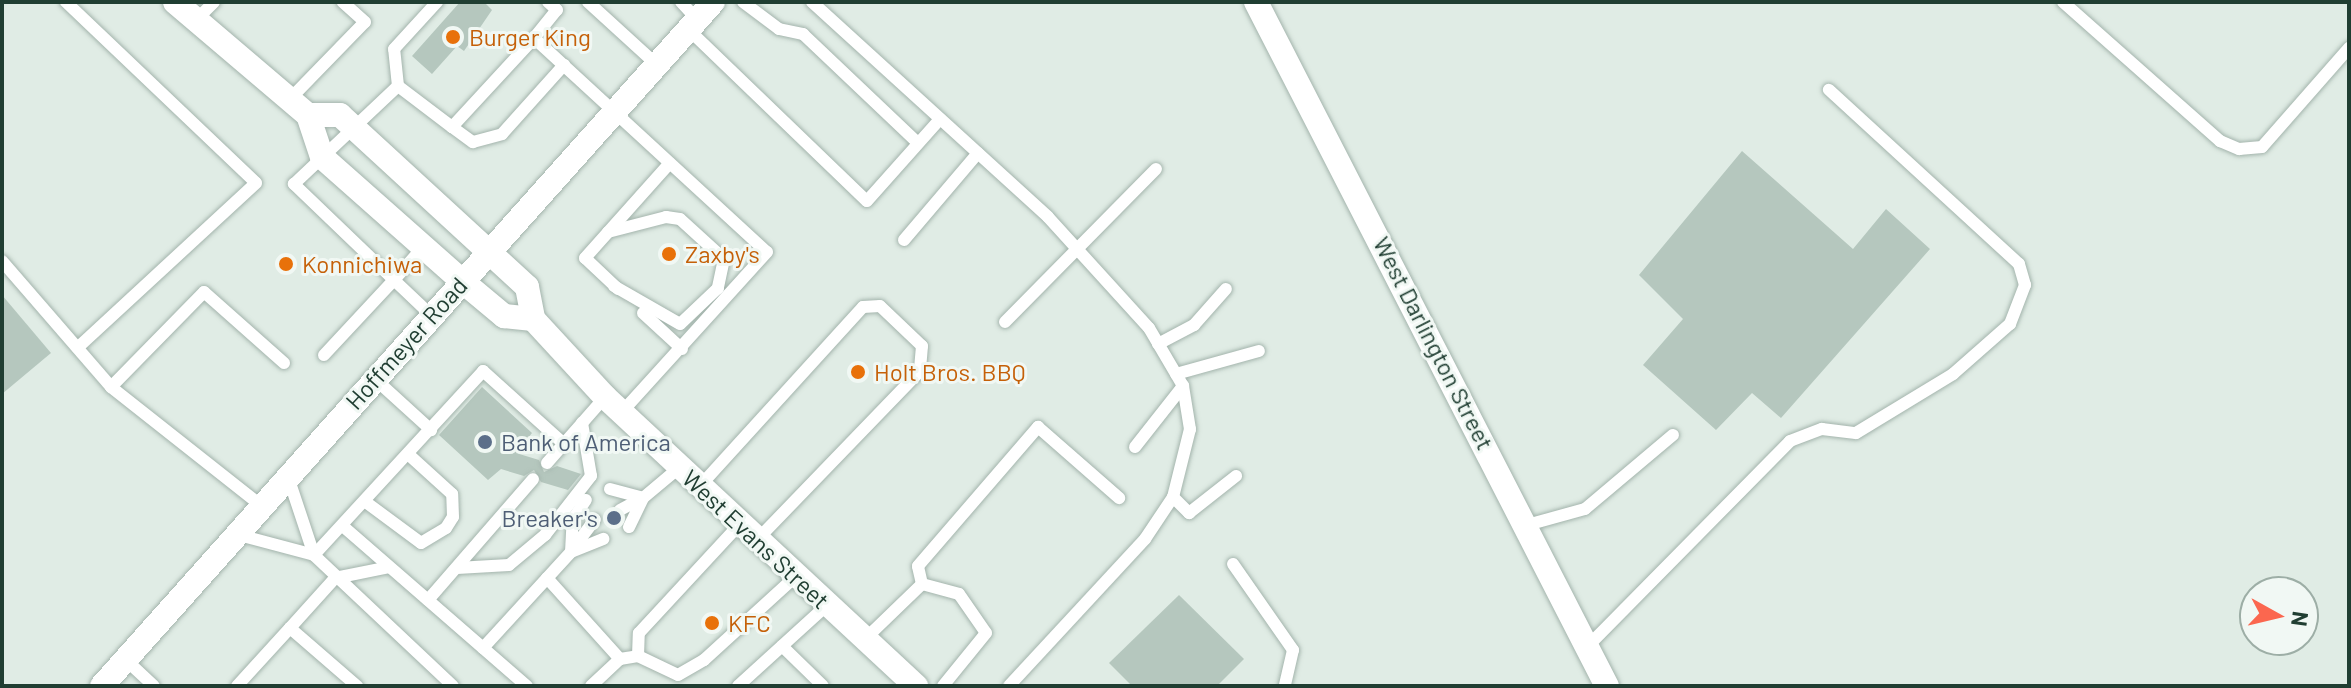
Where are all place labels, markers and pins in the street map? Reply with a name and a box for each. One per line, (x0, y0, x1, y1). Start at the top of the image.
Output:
place label: Burger King (469, 23, 591, 51)
marker: Burger King (444, 28, 462, 46)
place label: Zaxby's (685, 240, 760, 268)
marker: Zaxby's (660, 245, 678, 263)
place label: Konnichiwa (302, 250, 422, 278)
marker: Konnichiwa (277, 255, 295, 273)
place label: Holt Bros. BBQ (874, 358, 1025, 386)
marker: Holt Bros. BBQ (849, 363, 867, 381)
place label: Bank of America (501, 428, 671, 456)
marker: Bank of America (476, 433, 494, 451)
place label: Breaker's (501, 504, 598, 532)
marker: Breaker's (605, 509, 623, 527)
place label: KFC (728, 609, 771, 637)
marker: KFC (703, 614, 721, 632)

